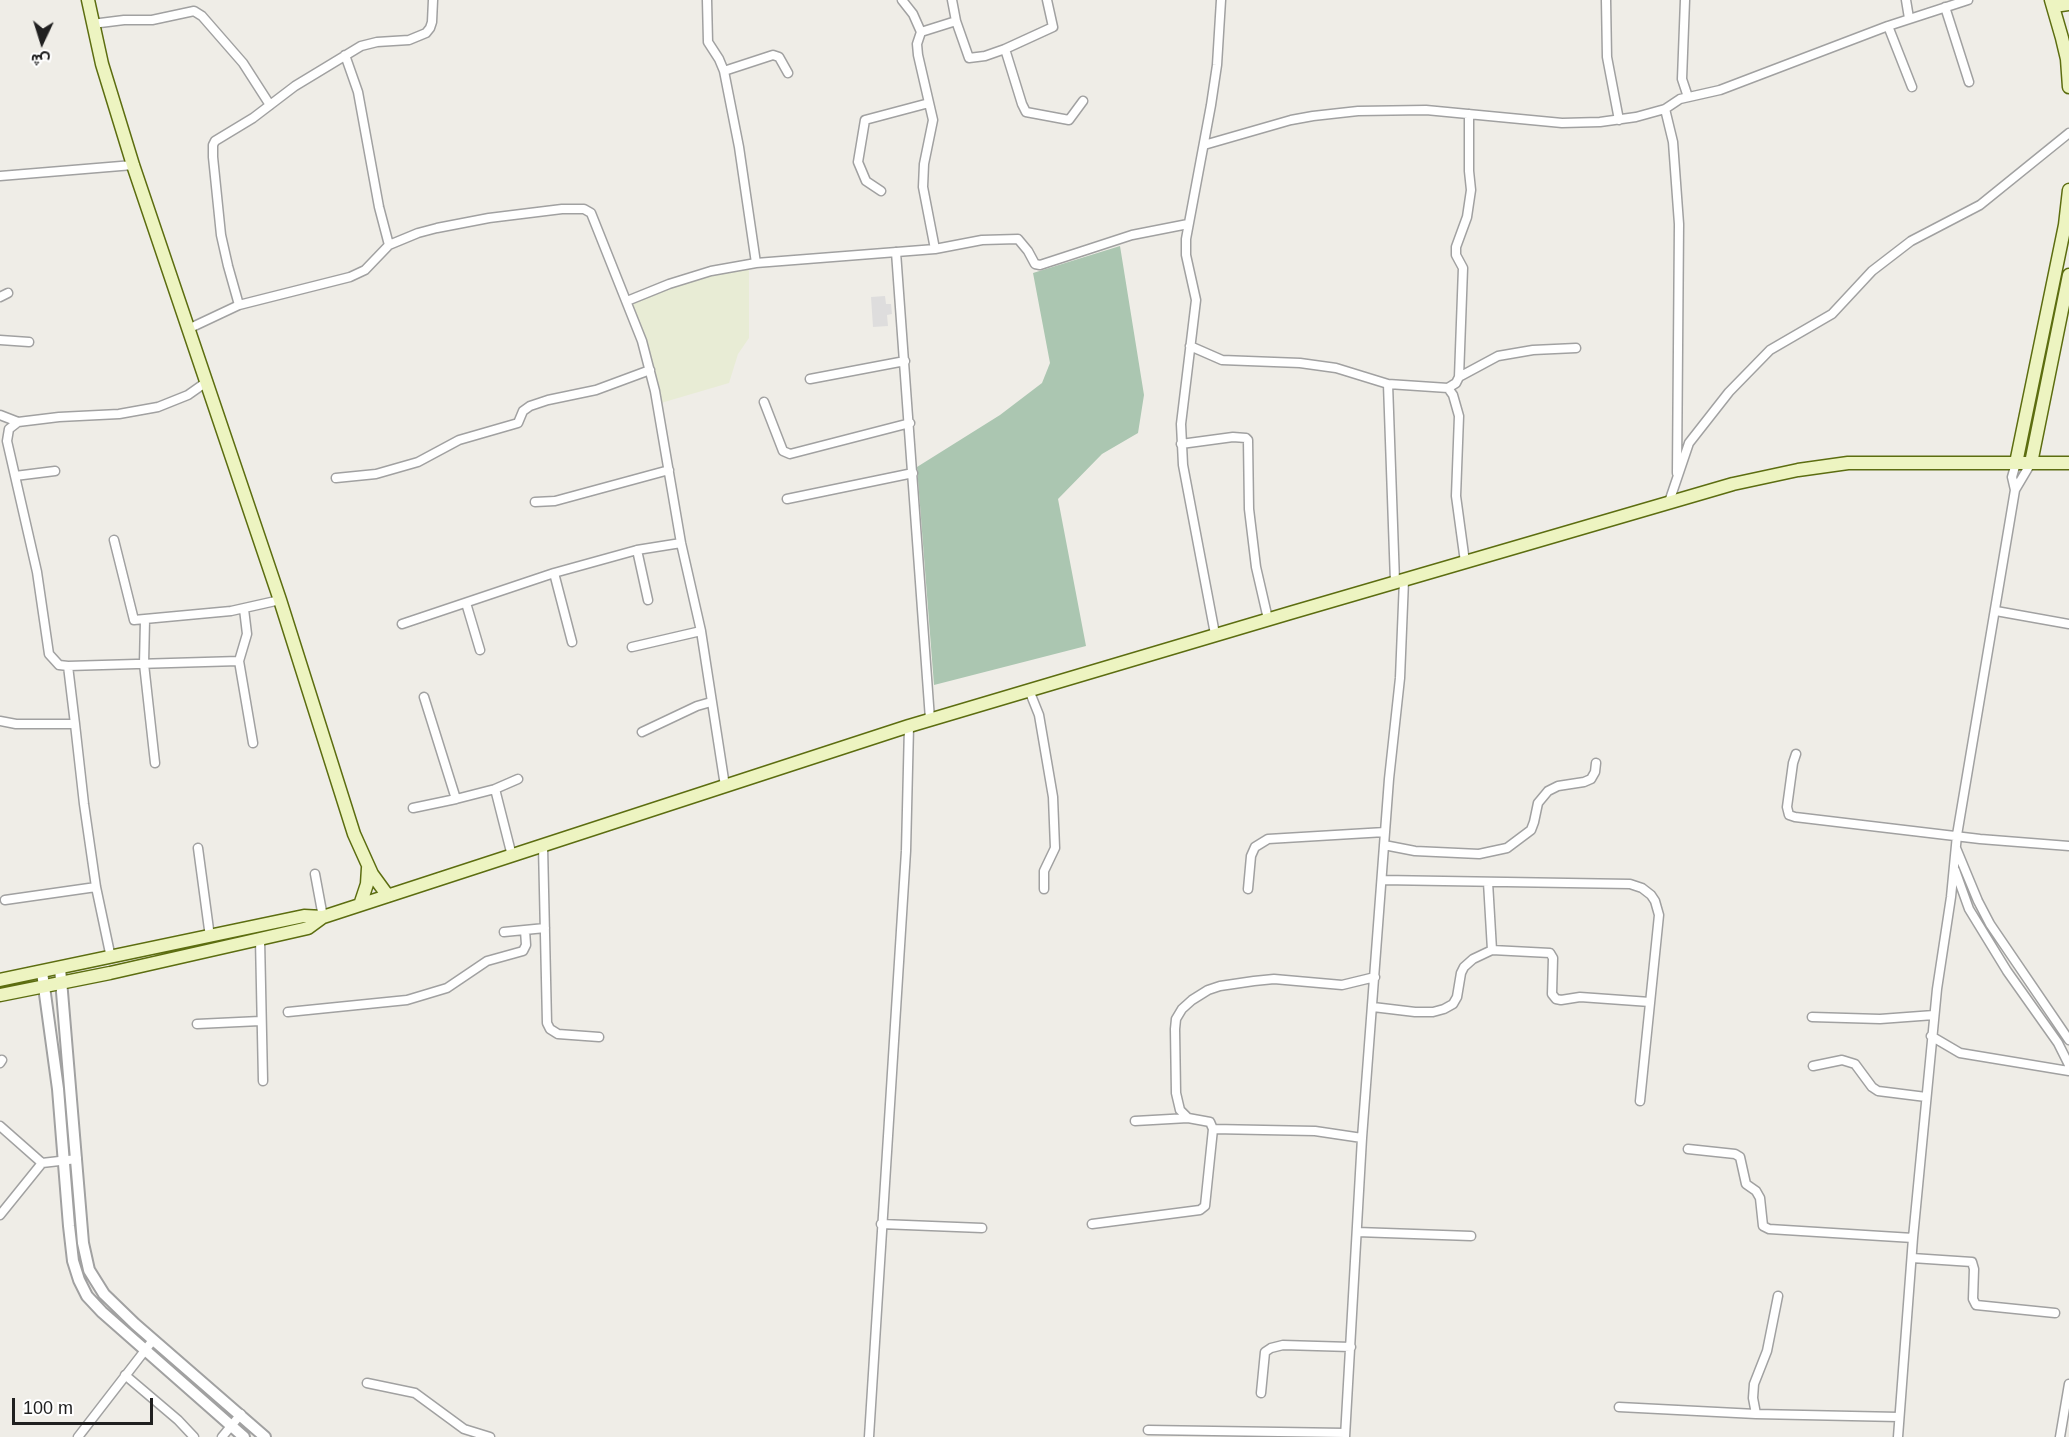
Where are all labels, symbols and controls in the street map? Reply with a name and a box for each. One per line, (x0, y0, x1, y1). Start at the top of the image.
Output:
north arrow (12, 12, 72, 72)
text: ش (31, 51, 51, 70)
scale bar (15, 1386, 156, 1424)
text: 100 m (23, 1398, 73, 1418)

